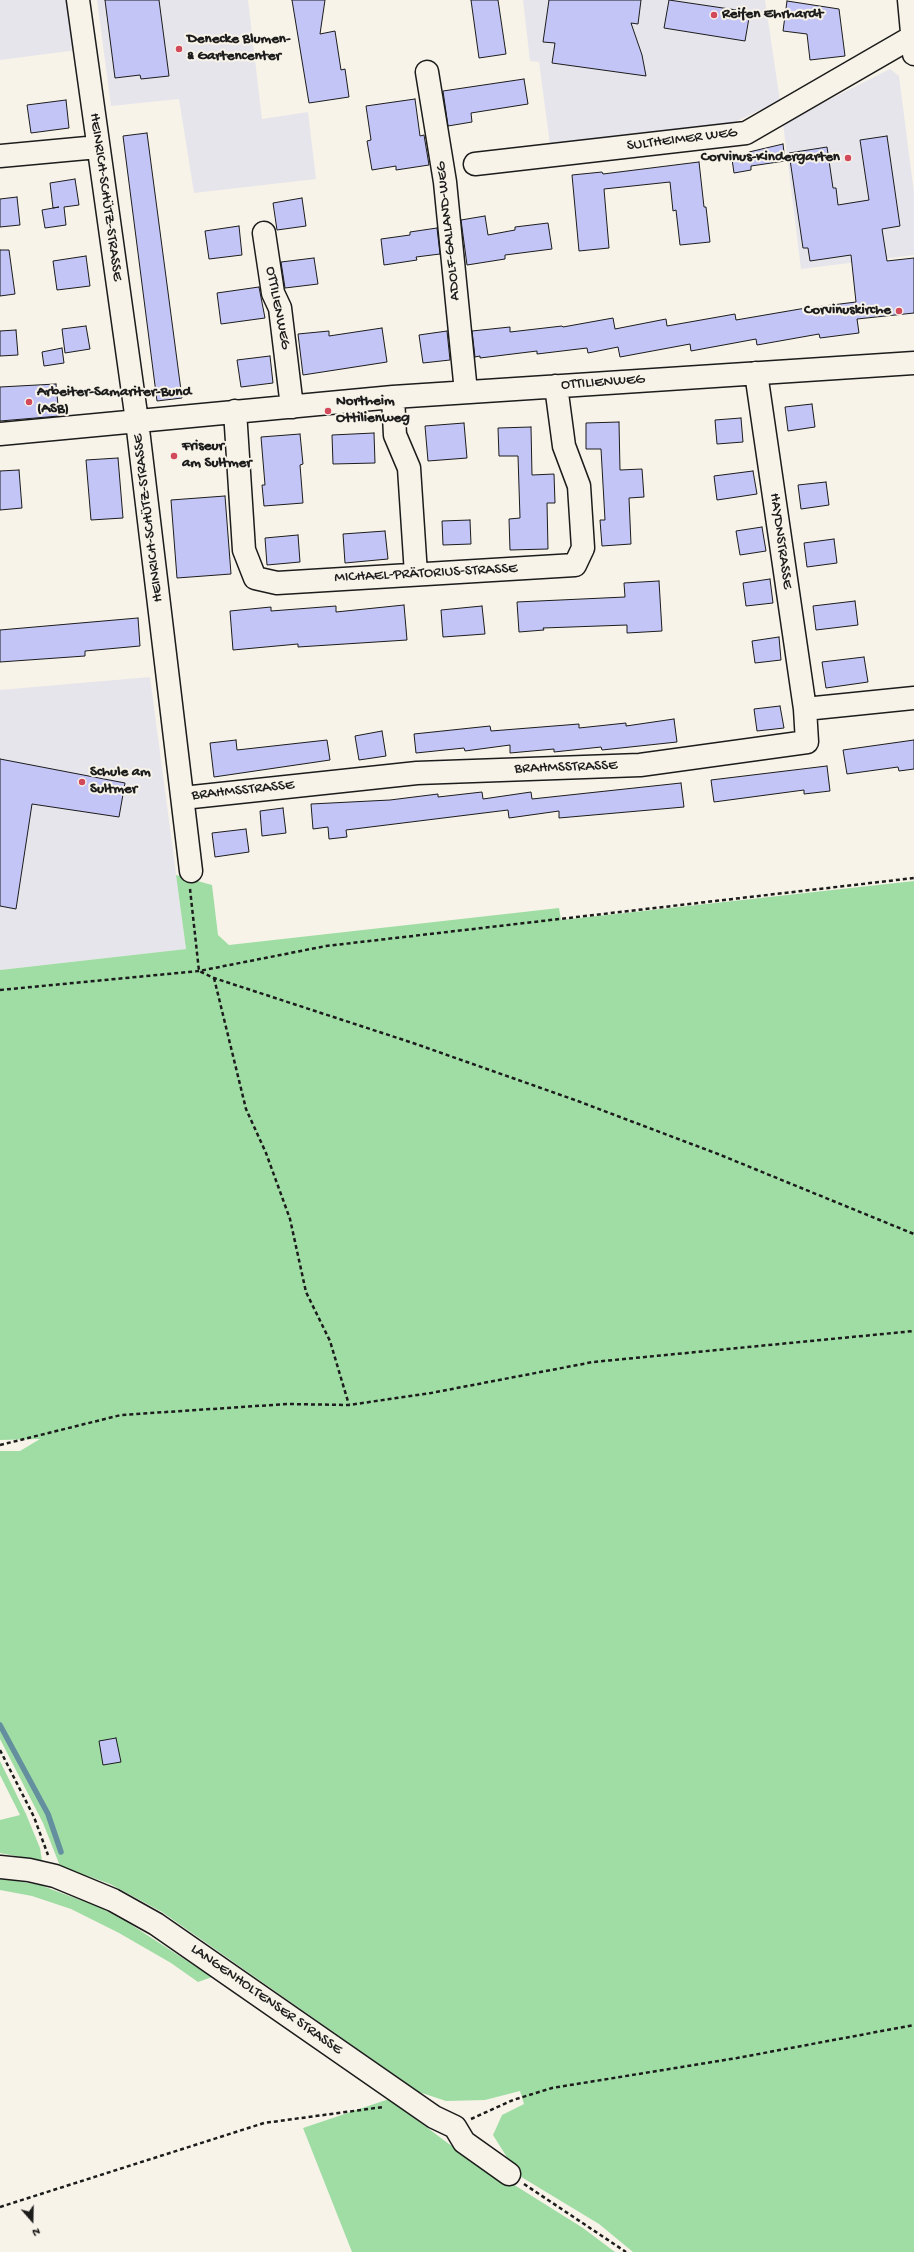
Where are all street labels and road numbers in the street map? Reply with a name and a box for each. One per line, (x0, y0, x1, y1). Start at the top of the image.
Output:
street label: HEINRICH-SCHÜTZ-STRASSE (84, 112, 126, 282)
street label: SULTHEIMER WEG (626, 124, 738, 156)
street label: ADOLF-GALLAND-WEG (433, 161, 465, 301)
street label: OTTILIENWEG (260, 265, 294, 351)
street label: OTTILIENWEG (560, 371, 646, 395)
street label: HEINRICH-SCHÜTZ-STRASSE (130, 433, 168, 603)
street label: HAYDNSTRASSE (764, 492, 796, 590)
street label: MICHAEL-PRÄTORIUS-STRASSE (334, 560, 518, 588)
street label: BRAHMSSTRASSE (514, 757, 618, 779)
street label: BRAHMSSTRASSE (191, 777, 295, 805)
street label: LANGENHOLTENSER STRASSE (187, 1941, 345, 2059)

